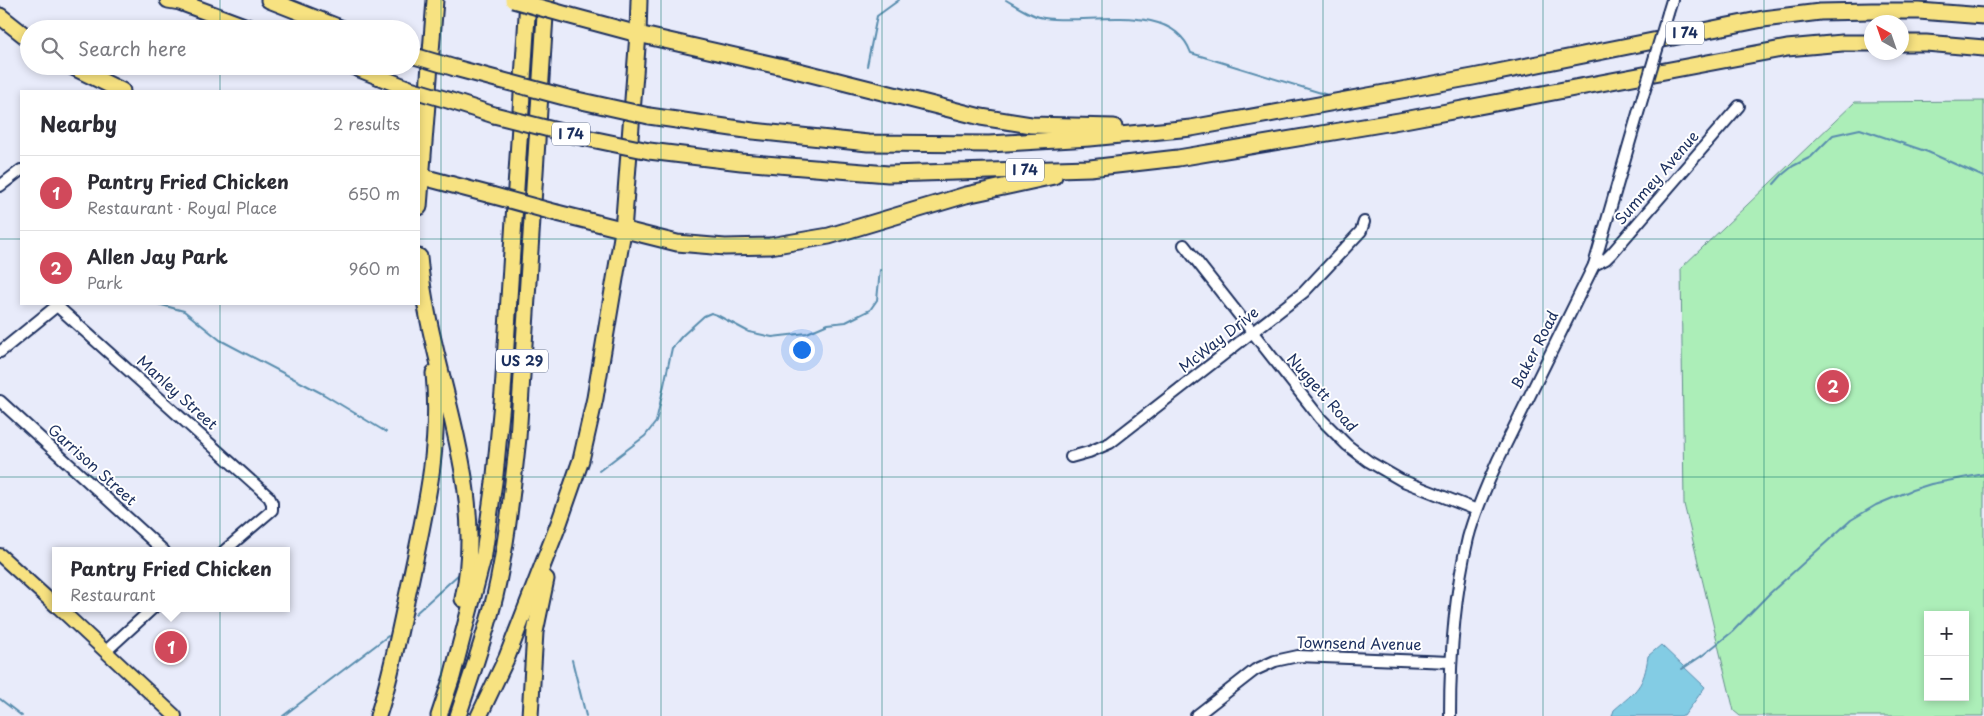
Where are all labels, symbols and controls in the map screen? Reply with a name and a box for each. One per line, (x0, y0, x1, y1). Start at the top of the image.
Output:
north arrow (1864, 15, 1909, 60)
search box (20, 20, 420, 75)
road number: I 74 (1666, 22, 1704, 44)
icon: search (38, 34, 66, 62)
text: Search here (78, 34, 187, 62)
text: Nearby (40, 107, 117, 139)
text: 2 results (333, 111, 400, 135)
road number: I 74 (552, 122, 590, 146)
street label: Summey Avenue (1608, 125, 1703, 229)
road number: I 74 (1006, 158, 1044, 182)
text: Pantry Fried Chicken (87, 167, 289, 195)
text: 1 (52, 181, 60, 205)
text: 650 m (348, 181, 400, 205)
text: Restaurant · Royal Place (87, 195, 277, 219)
text: Allen Jay Park (87, 242, 228, 270)
text: 2 (50, 256, 62, 280)
text: 960 m (349, 256, 400, 280)
text: Park (87, 270, 123, 294)
street label: McWay Drive (1173, 300, 1263, 377)
street label: Baker Road (1504, 306, 1563, 392)
your location (789, 337, 815, 363)
street label: Nuggett Road (1282, 348, 1364, 437)
street label: Manley Street (132, 349, 224, 435)
road number: US 29 (496, 350, 548, 372)
pin: 2 (1817, 367, 1849, 405)
street label: Garrison Street (43, 418, 143, 510)
popup (52, 547, 290, 612)
text: Pantry Fried Chicken (70, 554, 272, 582)
text: Restaurant (70, 582, 156, 606)
map controls (1924, 611, 1969, 701)
button: + (1924, 611, 1969, 656)
pin: 1 (155, 628, 187, 666)
street label: Townsend Avenue (1296, 630, 1422, 655)
button: − (1924, 656, 1969, 701)

